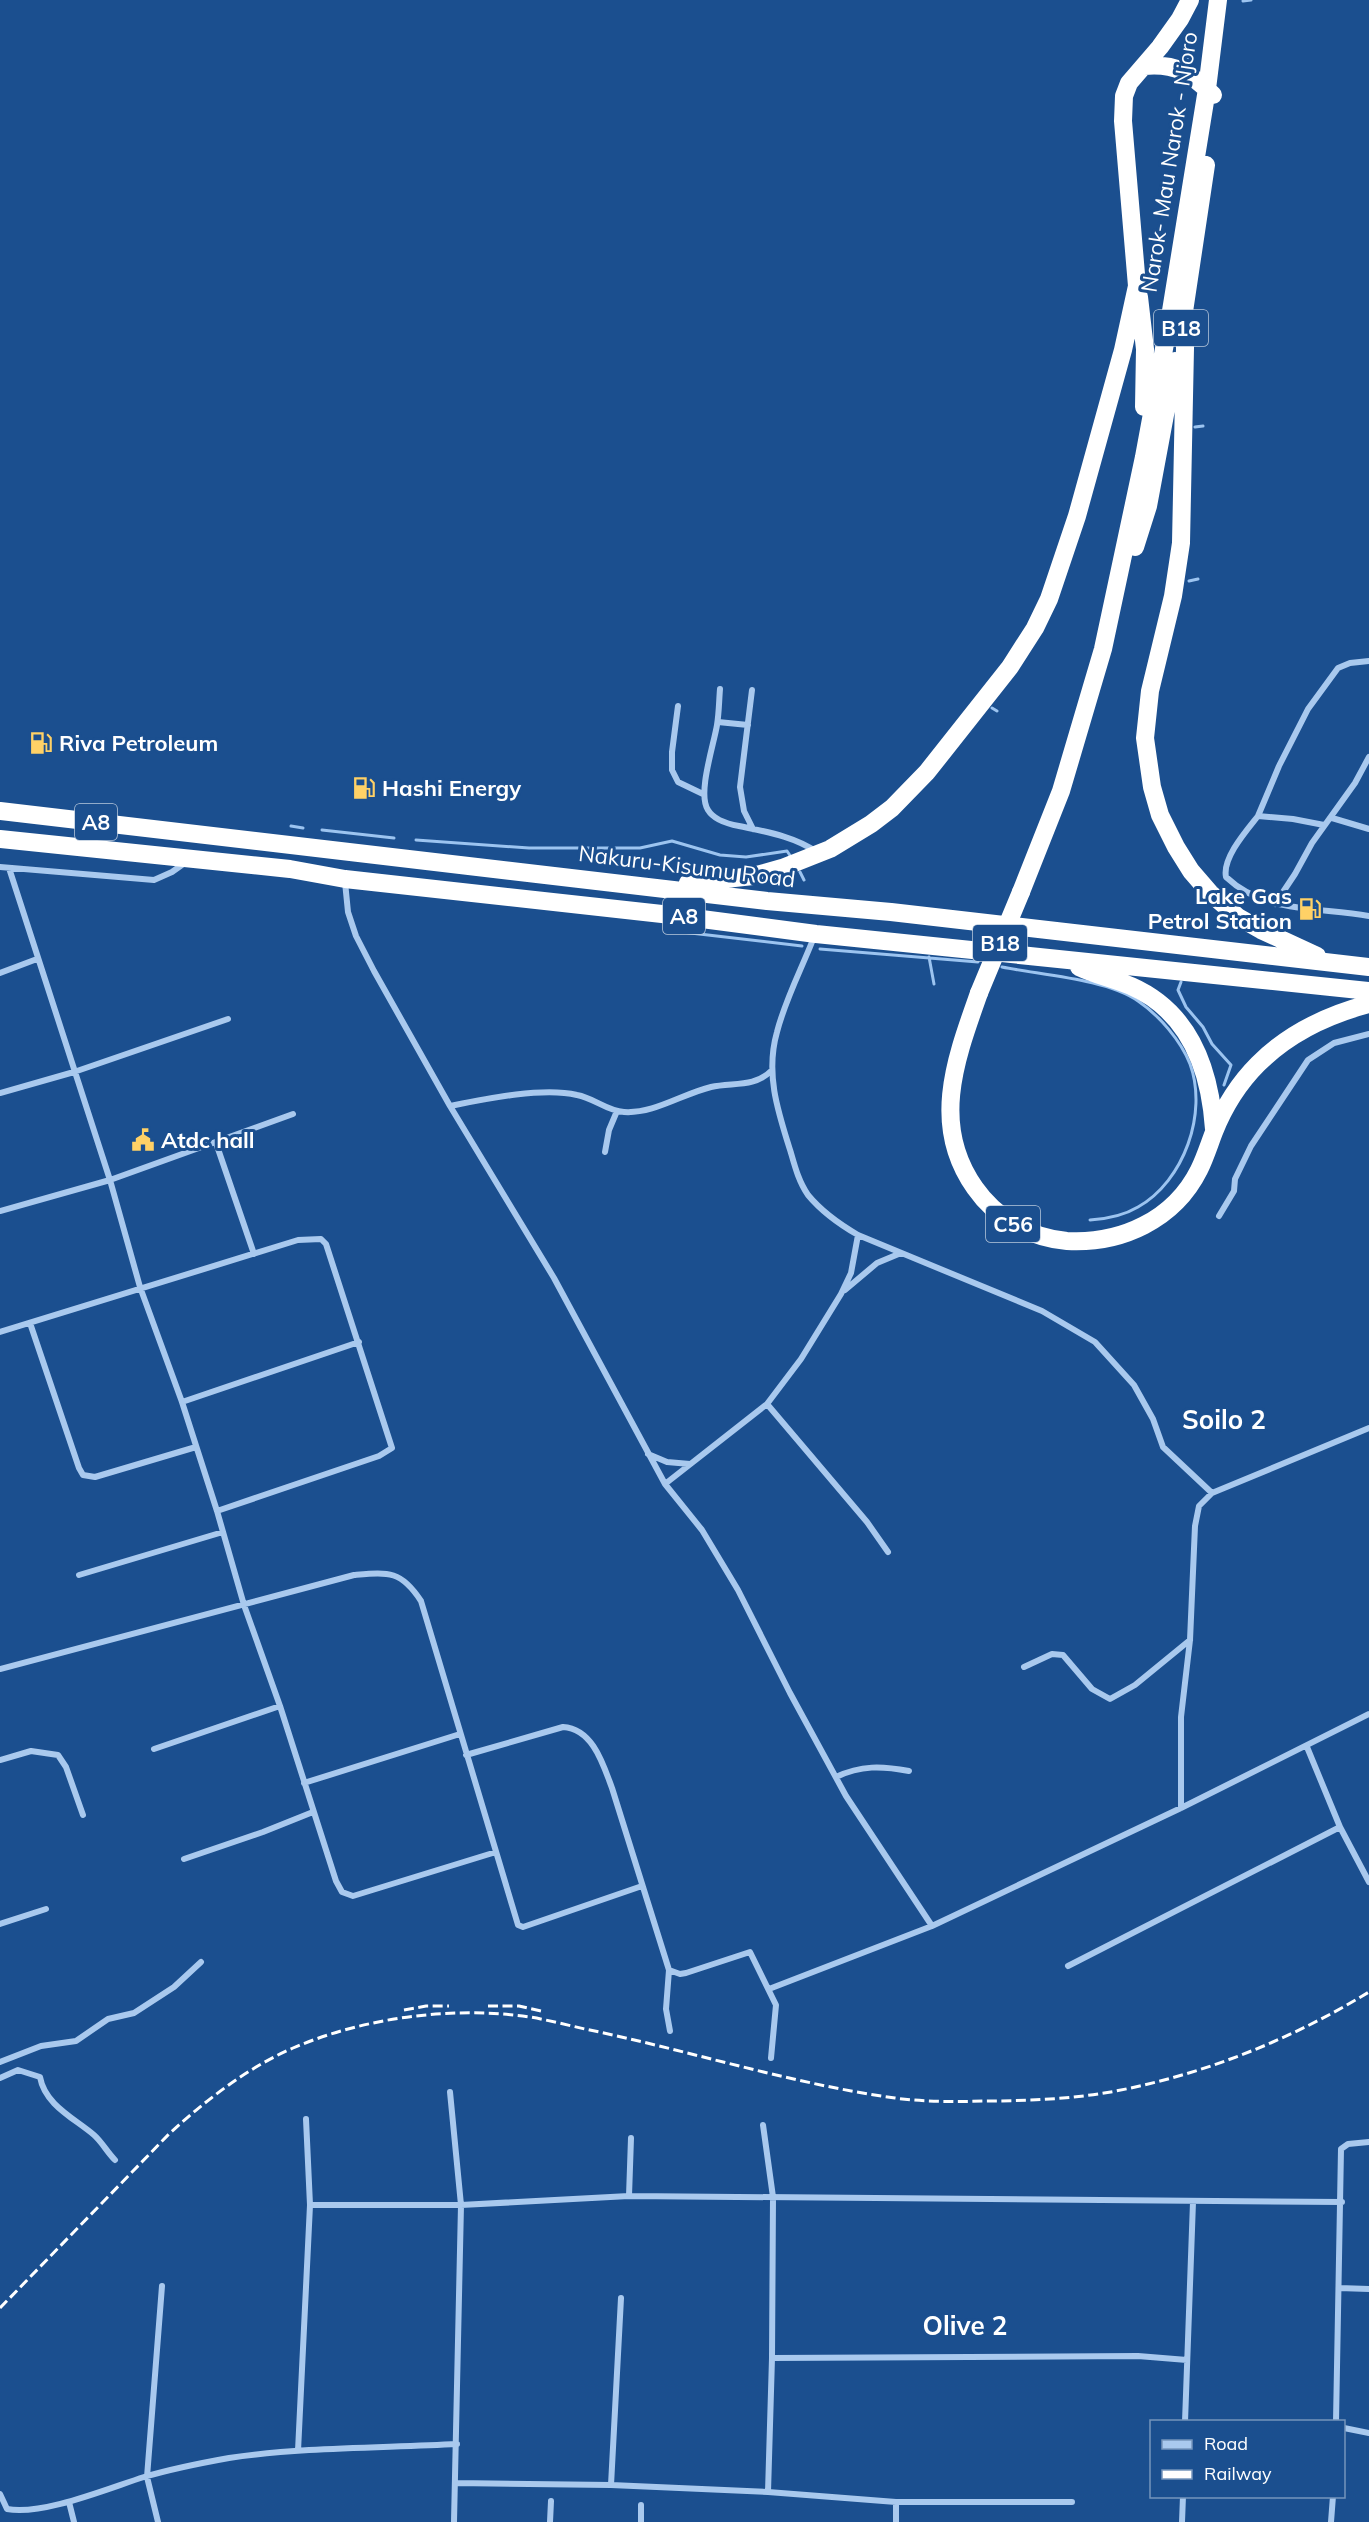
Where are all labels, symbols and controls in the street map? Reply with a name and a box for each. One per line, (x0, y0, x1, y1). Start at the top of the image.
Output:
street label: Narok- Mau Narok - Njoro (1135, 30, 1203, 294)
road number: B18 (1154, 310, 1208, 346)
place label: Riva Petroleum (59, 729, 218, 757)
fuel station icon: Riva Petroleum (28, 730, 54, 756)
place label: Hashi Energy (382, 774, 521, 802)
fuel station icon: Hashi Energy (351, 775, 377, 801)
road number: A8 (75, 804, 117, 840)
street label: Nakuru-Kisumu Road (577, 839, 797, 893)
place label: Lake Gas Petrol Station (1148, 882, 1292, 935)
fuel station icon: Lake Gas Petrol Station (1297, 896, 1323, 922)
road number: A8 (663, 898, 705, 934)
road number: B18 (973, 925, 1027, 961)
place label: Atdc hall (161, 1126, 255, 1154)
public building icon: Atdc hall (130, 1127, 156, 1153)
road number: C56 (986, 1206, 1040, 1242)
district label: Soilo 2 (1182, 1403, 1266, 1436)
district label: Olive 2 (923, 2309, 1007, 2342)
legend (1150, 2420, 1345, 2498)
text: Road (1204, 2432, 1248, 2455)
text: Railway (1204, 2462, 1272, 2485)

